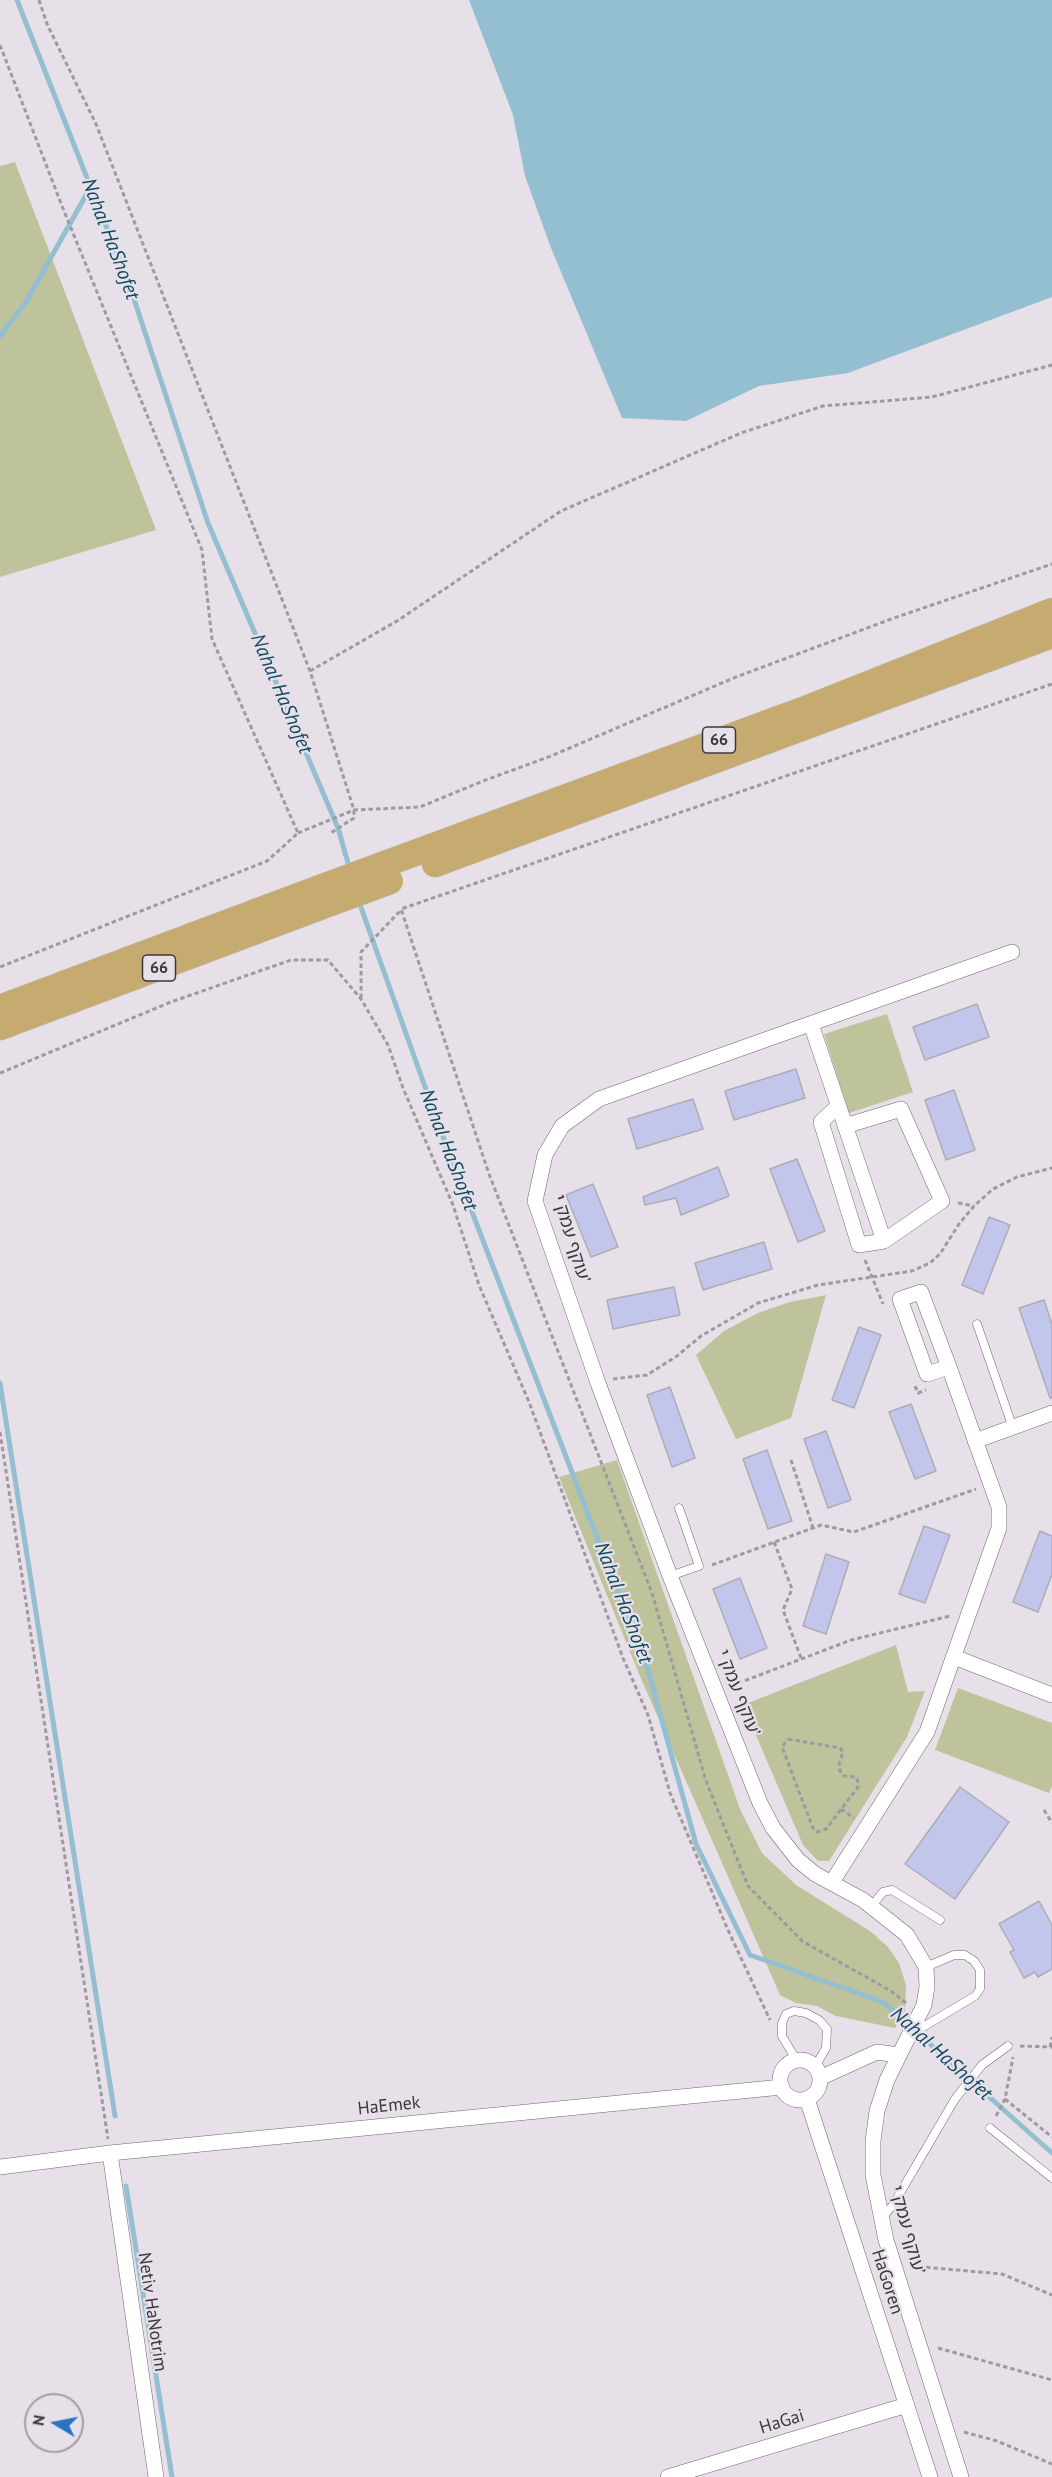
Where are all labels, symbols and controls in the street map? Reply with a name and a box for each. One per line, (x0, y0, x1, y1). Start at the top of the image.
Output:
water label: Nahal HaShofet (76, 175, 144, 303)
water label: Nahal HaShofet (245, 630, 317, 758)
road number: 66 (702, 727, 736, 753)
road number: 66 (142, 955, 176, 981)
water label: Nahal HaShofet (414, 1086, 482, 1214)
street label: עוקף עמק י’ (547, 1192, 595, 1286)
water label: Nahal HaShofet (589, 1539, 657, 1667)
street label: עוקף עמק י’ (712, 1647, 764, 1739)
water label: Nahal HaShofet (885, 2002, 997, 2106)
street label: HaEmek (357, 2092, 421, 2120)
street label: עוקף עמק י’ (885, 2183, 929, 2277)
street label: HaGoren (866, 2247, 908, 2317)
street label: Netiv HaNotrim (133, 2251, 171, 2373)
north arrow (24, 2393, 84, 2453)
street label: HaGai (757, 2405, 807, 2439)
text: N (27, 2413, 49, 2427)

